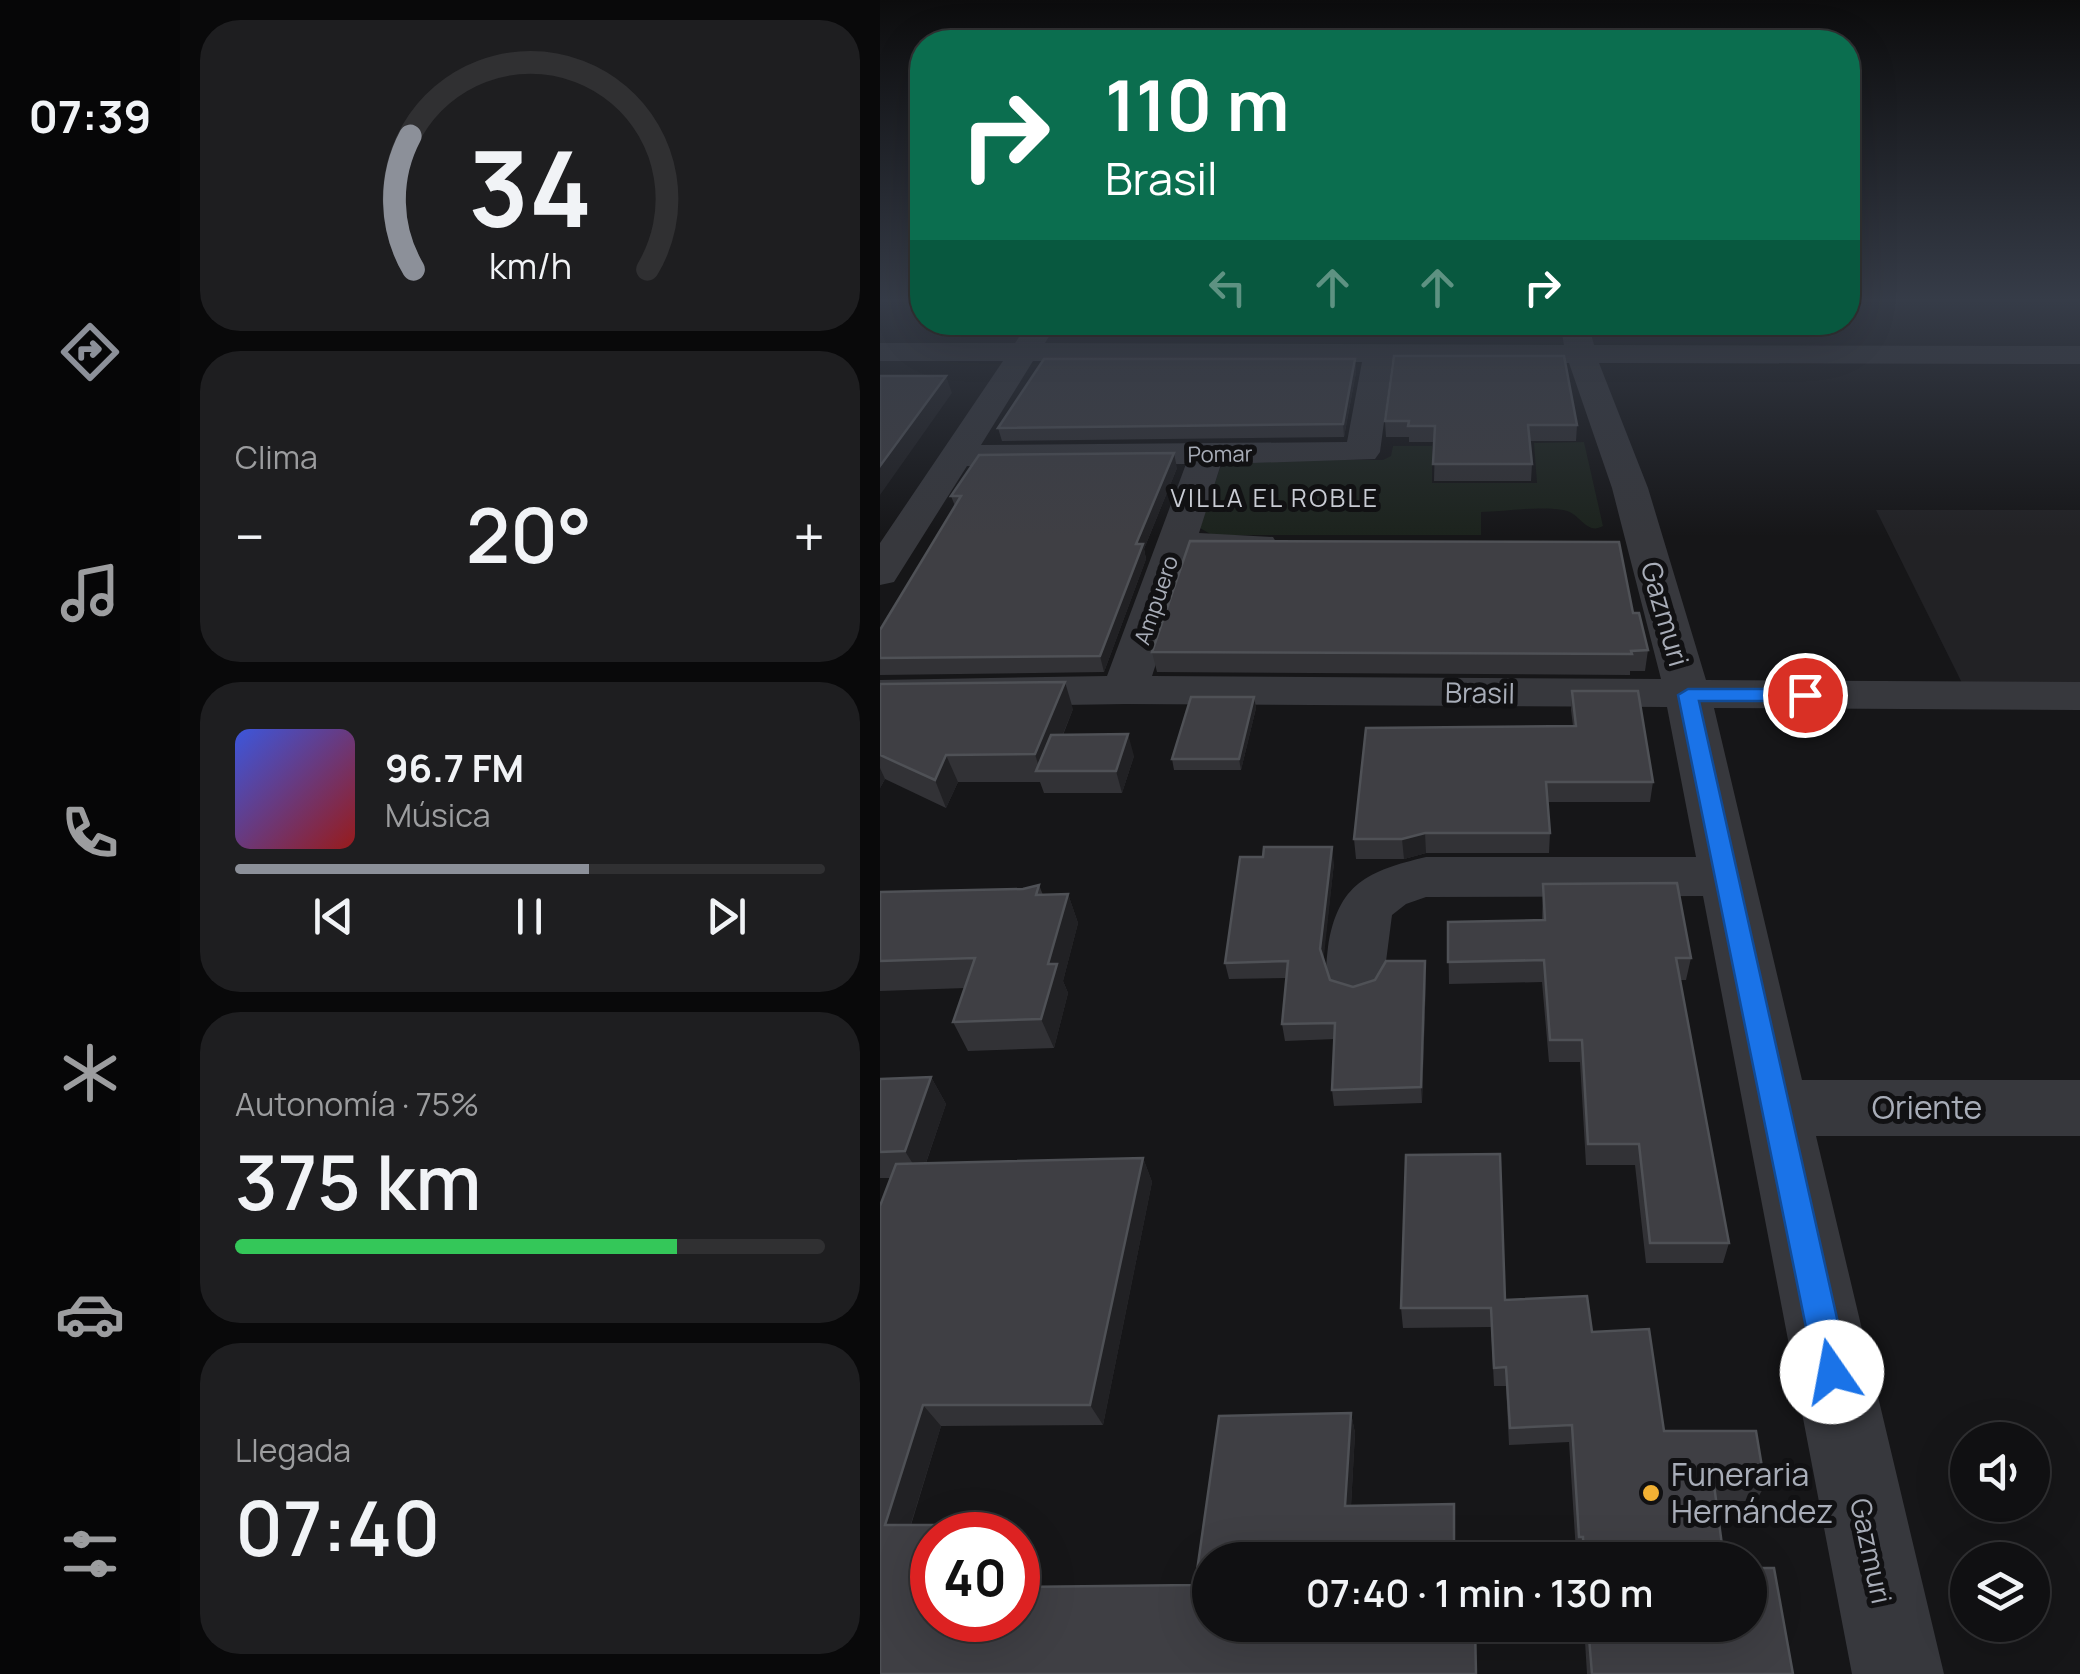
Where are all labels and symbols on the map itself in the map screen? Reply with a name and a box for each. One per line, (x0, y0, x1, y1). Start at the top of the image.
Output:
street label: Pomar (1187, 438, 1253, 470)
district label: VILLA EL ROBLE (1170, 480, 1380, 515)
street label: Ampuero (1127, 551, 1185, 649)
street label: Gazmuri (1633, 557, 1699, 670)
pin (1763, 653, 1848, 738)
street label: Brasil (1445, 672, 1515, 712)
street label: Oriente (1872, 1085, 1982, 1129)
position arrow (1780, 1320, 1884, 1424)
place label: Funeraria Hernández (1671, 1452, 1833, 1533)
marker: Funeraria Hernández (1640, 1482, 1662, 1504)
street label: Gazmuri (1842, 1494, 1902, 1607)
speed limit sign: 40 (910, 1512, 1040, 1642)

